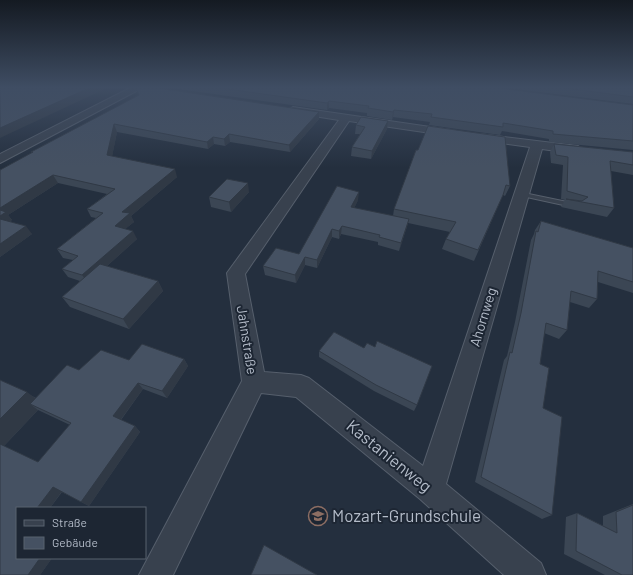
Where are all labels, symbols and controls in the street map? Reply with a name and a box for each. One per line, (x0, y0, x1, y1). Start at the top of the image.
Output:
street label: Ahornweg (465, 285, 500, 348)
street label: Jahnstraße (234, 304, 261, 376)
street label: Kastanienweg (343, 415, 436, 496)
school or university icon: Mozart-Grundschule (307, 505, 329, 527)
place label: Mozart-Grundschule (332, 505, 481, 525)
legend (16, 507, 146, 559)
text: Straße (52, 515, 87, 529)
text: Gebäude (52, 535, 98, 549)

